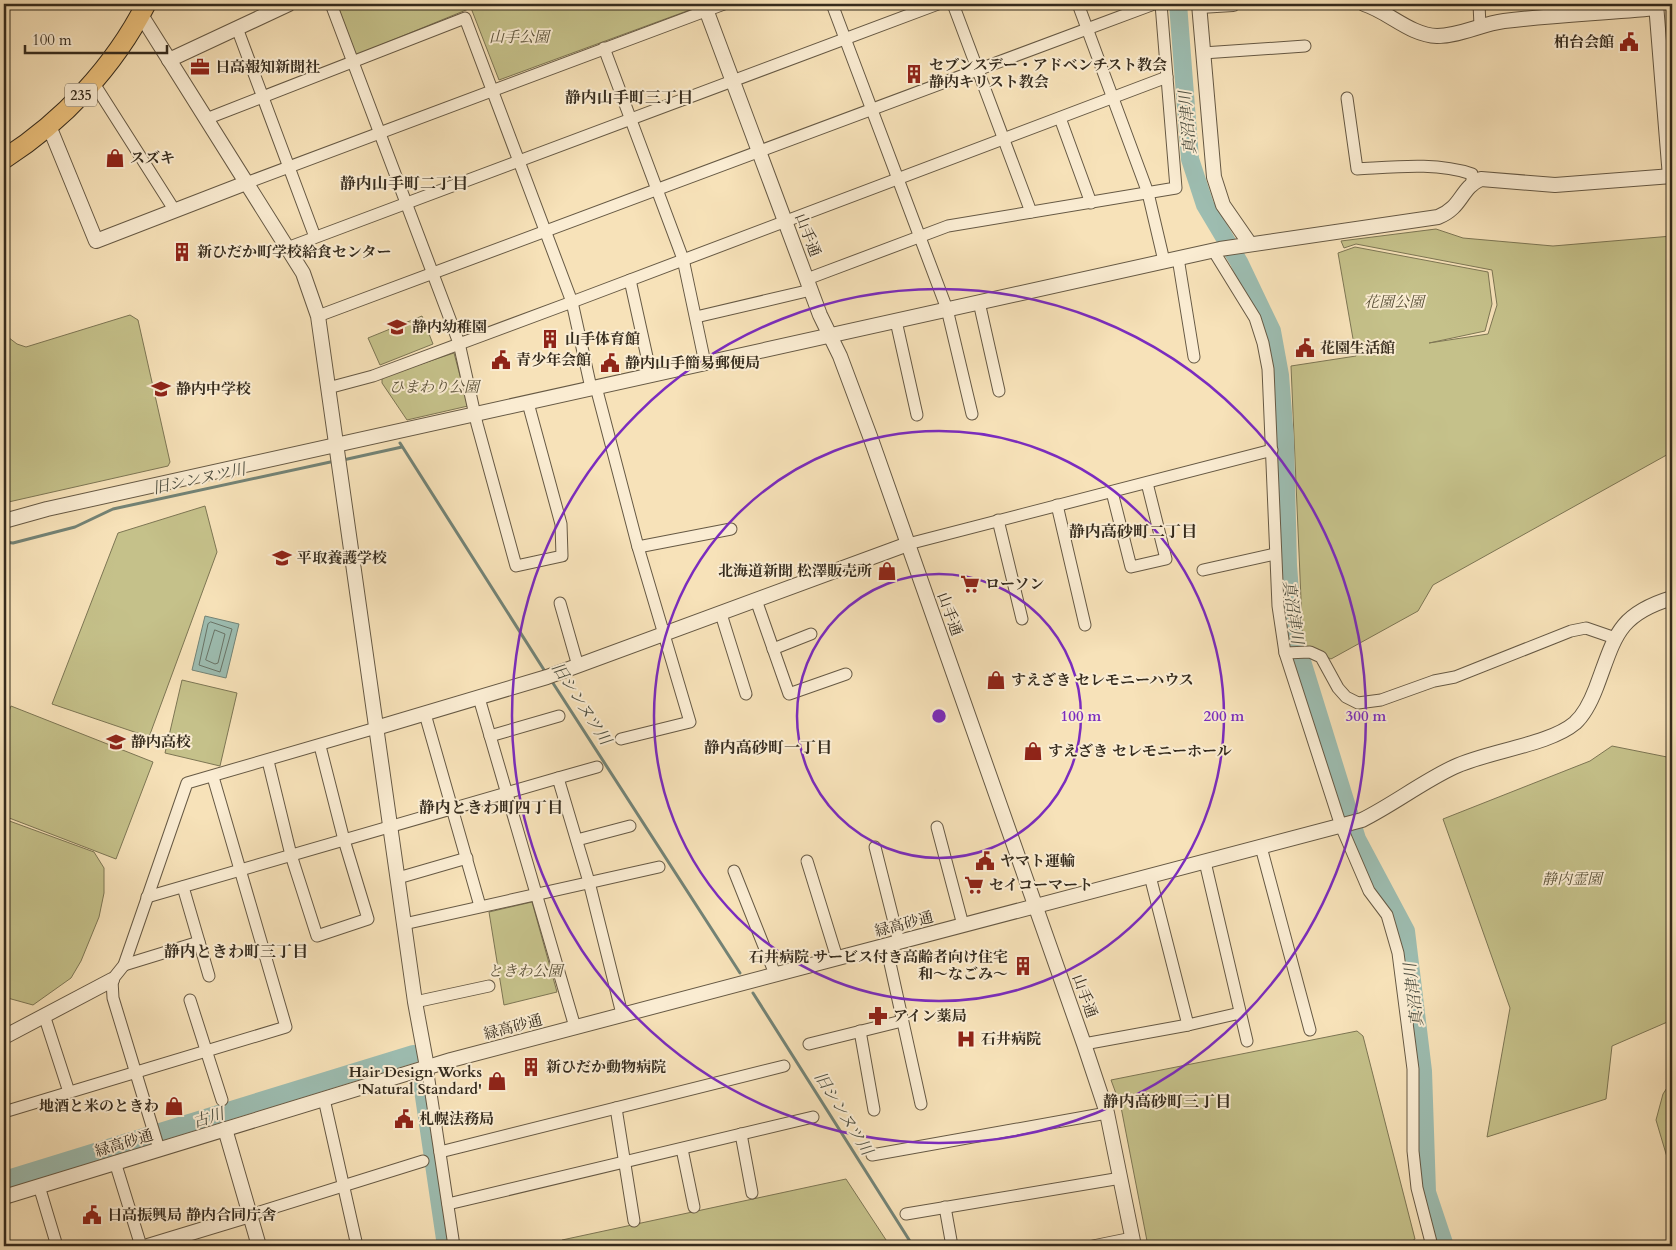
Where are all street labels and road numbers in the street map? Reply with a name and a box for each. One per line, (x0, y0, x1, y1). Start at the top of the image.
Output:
road number: 235 (65, 84, 97, 106)
street label: 山手通 (791, 210, 825, 260)
street label: 山手通 (933, 589, 967, 639)
street label: 緑高砂通 (872, 907, 936, 941)
street label: 山手通 (1068, 971, 1102, 1021)
street label: 緑高砂通 (481, 1010, 545, 1044)
street label: 緑高砂通 (92, 1125, 156, 1161)

